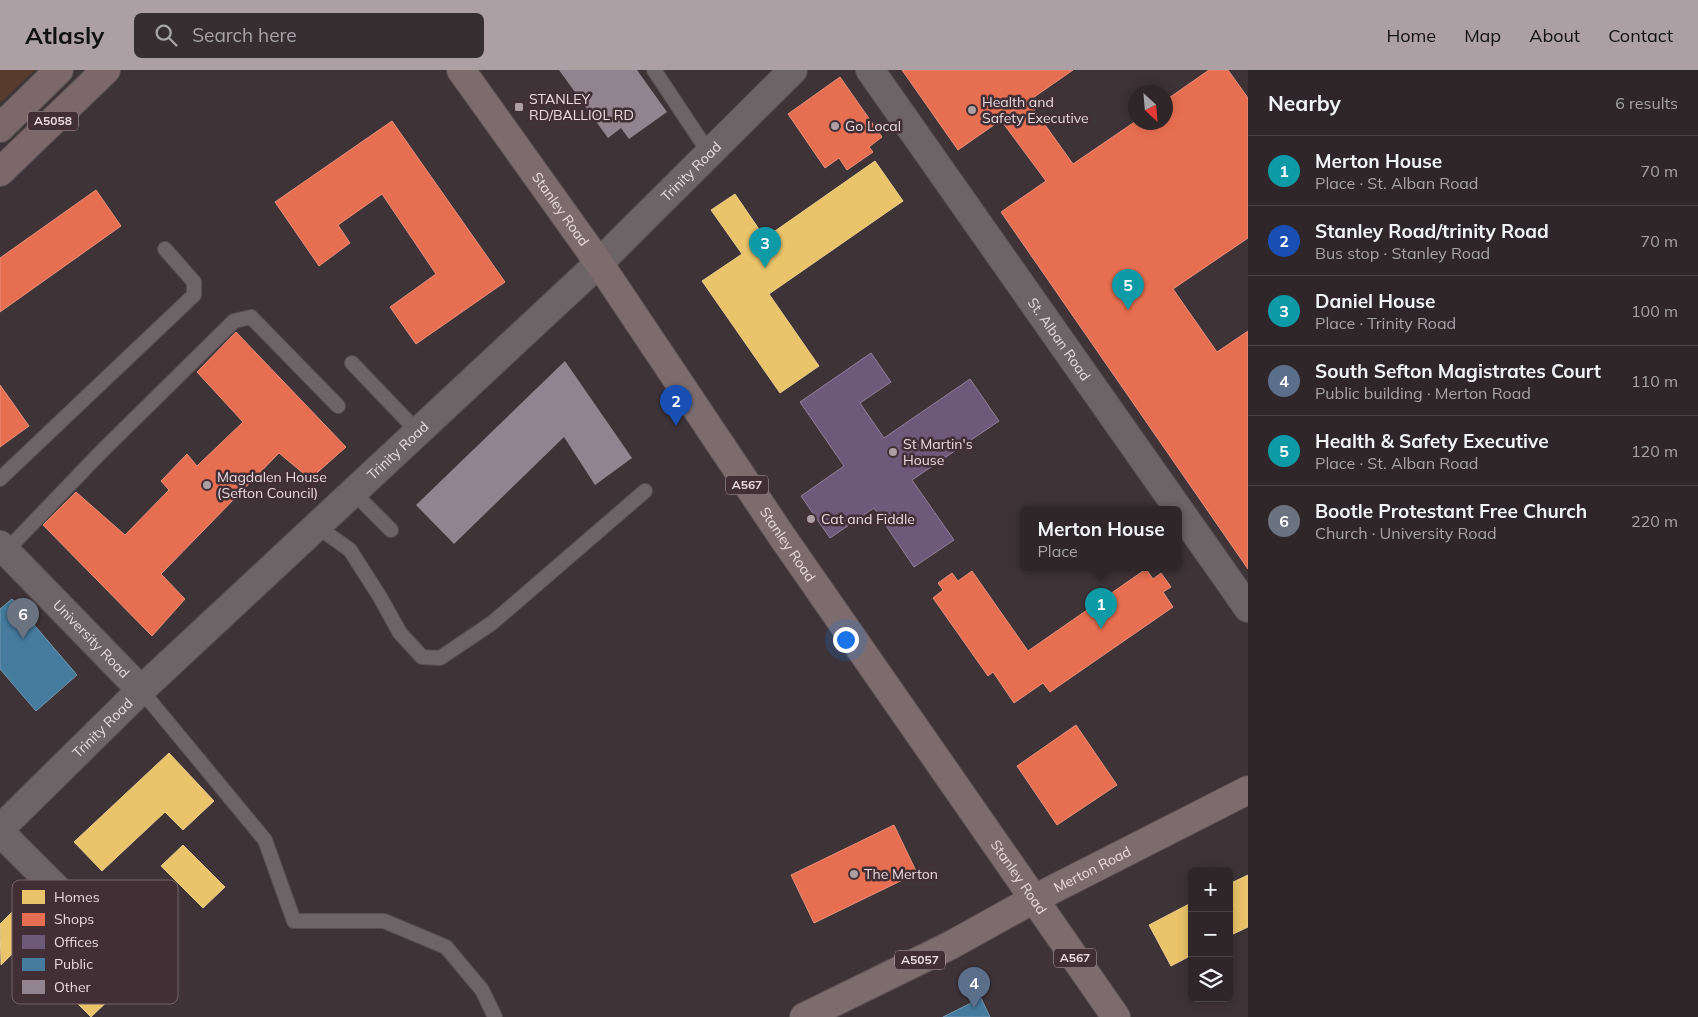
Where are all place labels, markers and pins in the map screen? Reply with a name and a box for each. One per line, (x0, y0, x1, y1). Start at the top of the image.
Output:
place label: STANLEY RD/BALLIOL RD (529, 90, 634, 124)
place label: Health and Safety Executive (982, 93, 1089, 127)
marker: STANLEY RD/BALLIOL RD (513, 101, 525, 113)
marker: Health and Safety Executive (966, 104, 978, 116)
place label: Go Local (845, 117, 901, 135)
marker: Go Local (829, 120, 841, 132)
pin: 3 (749, 227, 781, 268)
pin: 5 (1112, 269, 1144, 310)
pin: 2 (660, 385, 692, 426)
place label: St Martin's House (903, 435, 973, 469)
marker: St Martin's House (887, 446, 899, 458)
place label: Magdalen House (Sefton Council) (217, 468, 327, 502)
marker: Magdalen House (Sefton Council) (201, 479, 213, 491)
place label: Cat and Fiddle (821, 510, 915, 528)
marker: Cat and Fiddle (805, 513, 817, 525)
pin: 1 (1085, 588, 1117, 629)
pin: 6 (7, 598, 39, 639)
place label: The Merton (864, 865, 938, 883)
marker: The Merton (848, 868, 860, 880)
pin: 4 (958, 967, 990, 1008)

